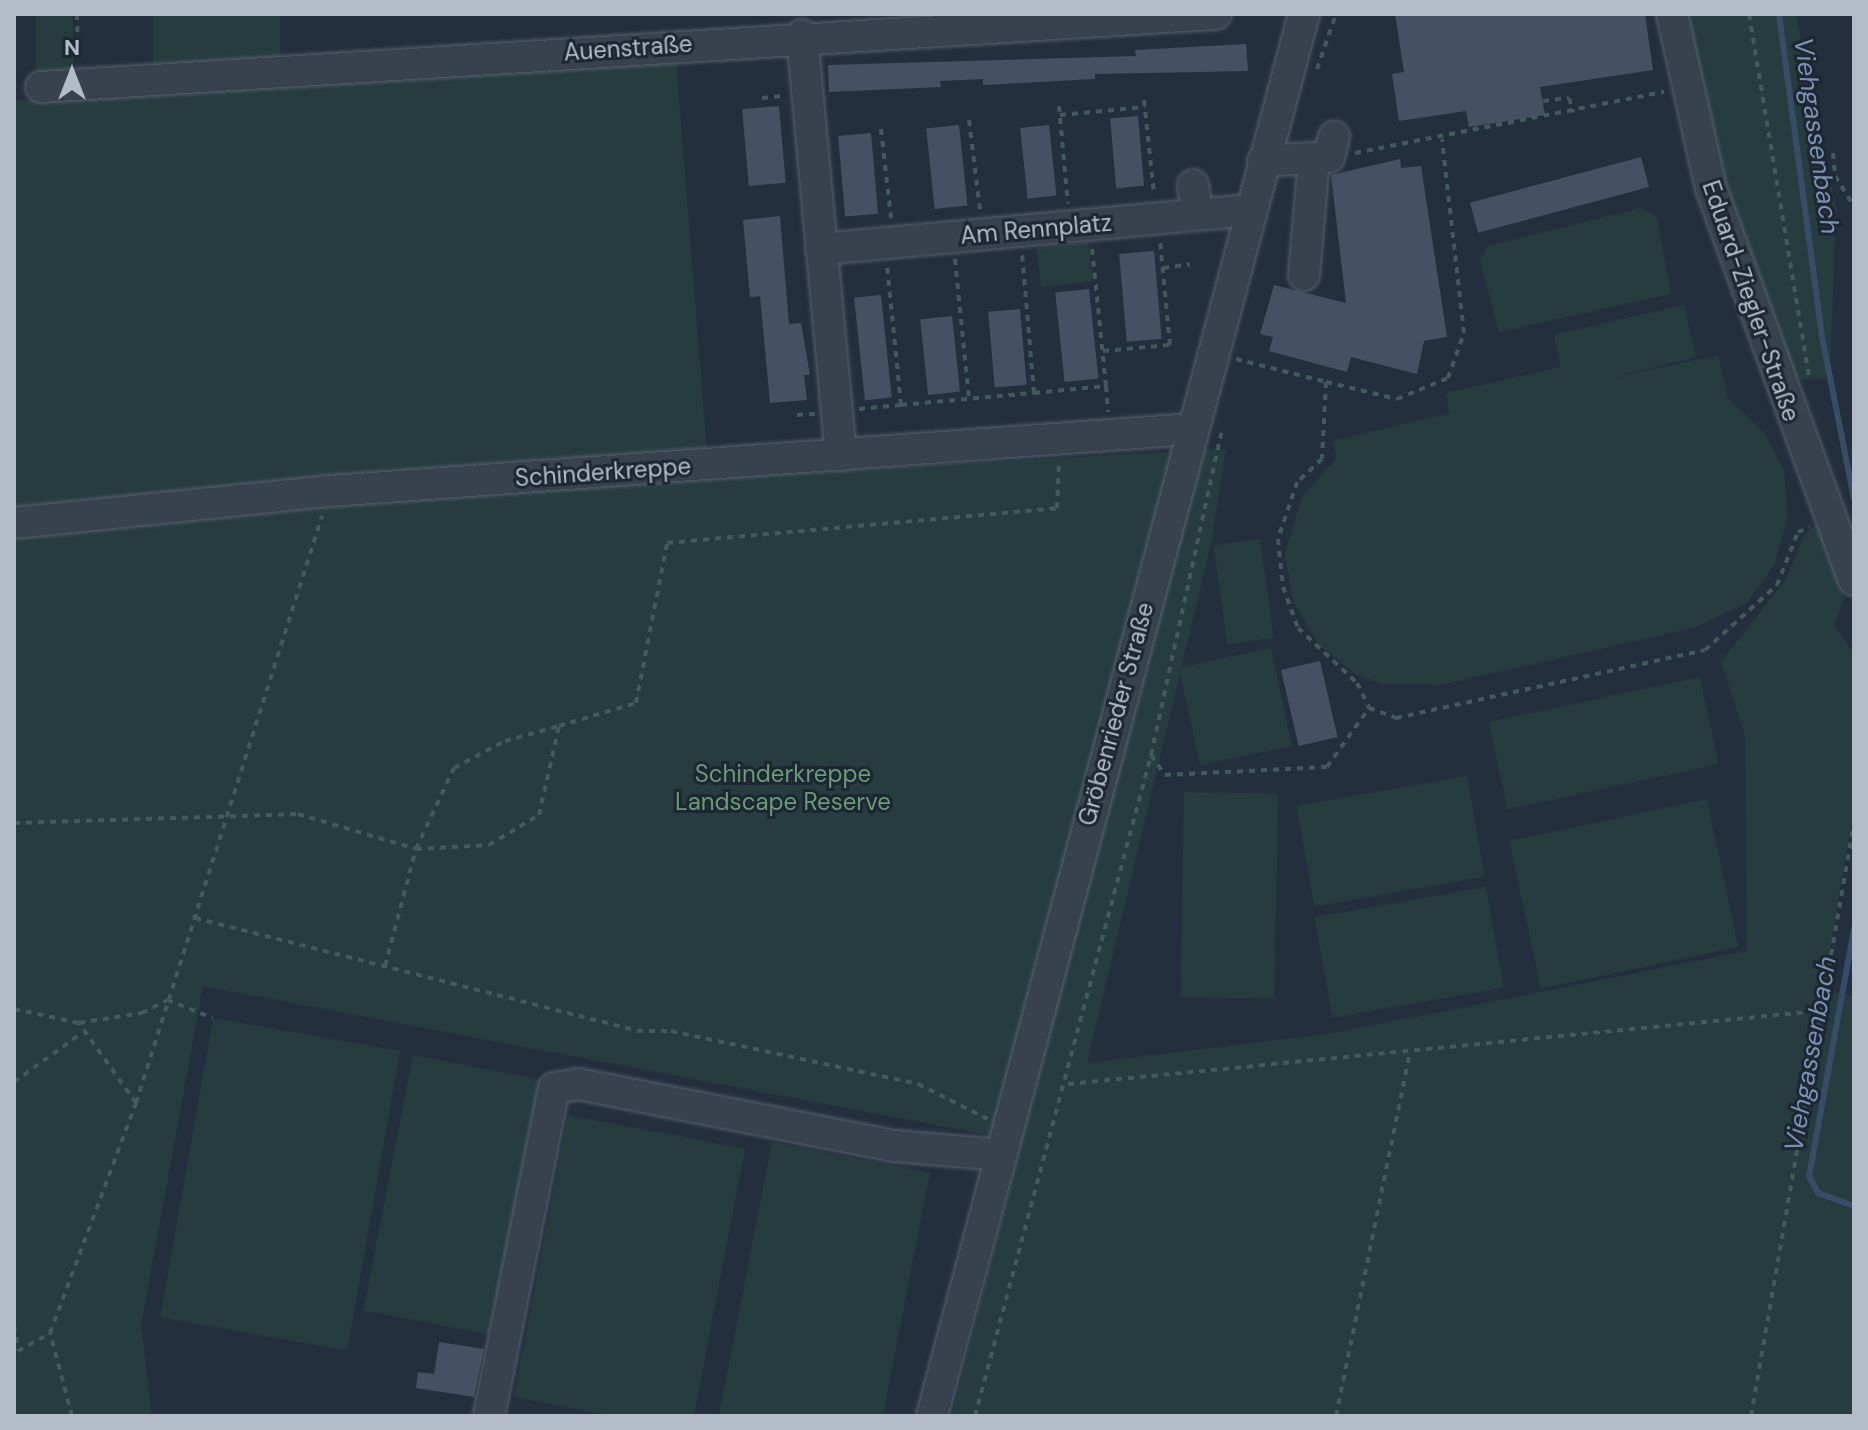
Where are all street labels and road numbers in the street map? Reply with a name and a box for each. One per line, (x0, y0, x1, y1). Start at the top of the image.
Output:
street label: Auenstraße (563, 29, 693, 67)
street label: Eduard-Ziegler-Straße (1696, 177, 1806, 425)
street label: Am Rennplatz (959, 208, 1113, 250)
street label: Schinderkreppe (514, 451, 692, 493)
street label: Gröbenrieder Straße (1072, 599, 1160, 829)

